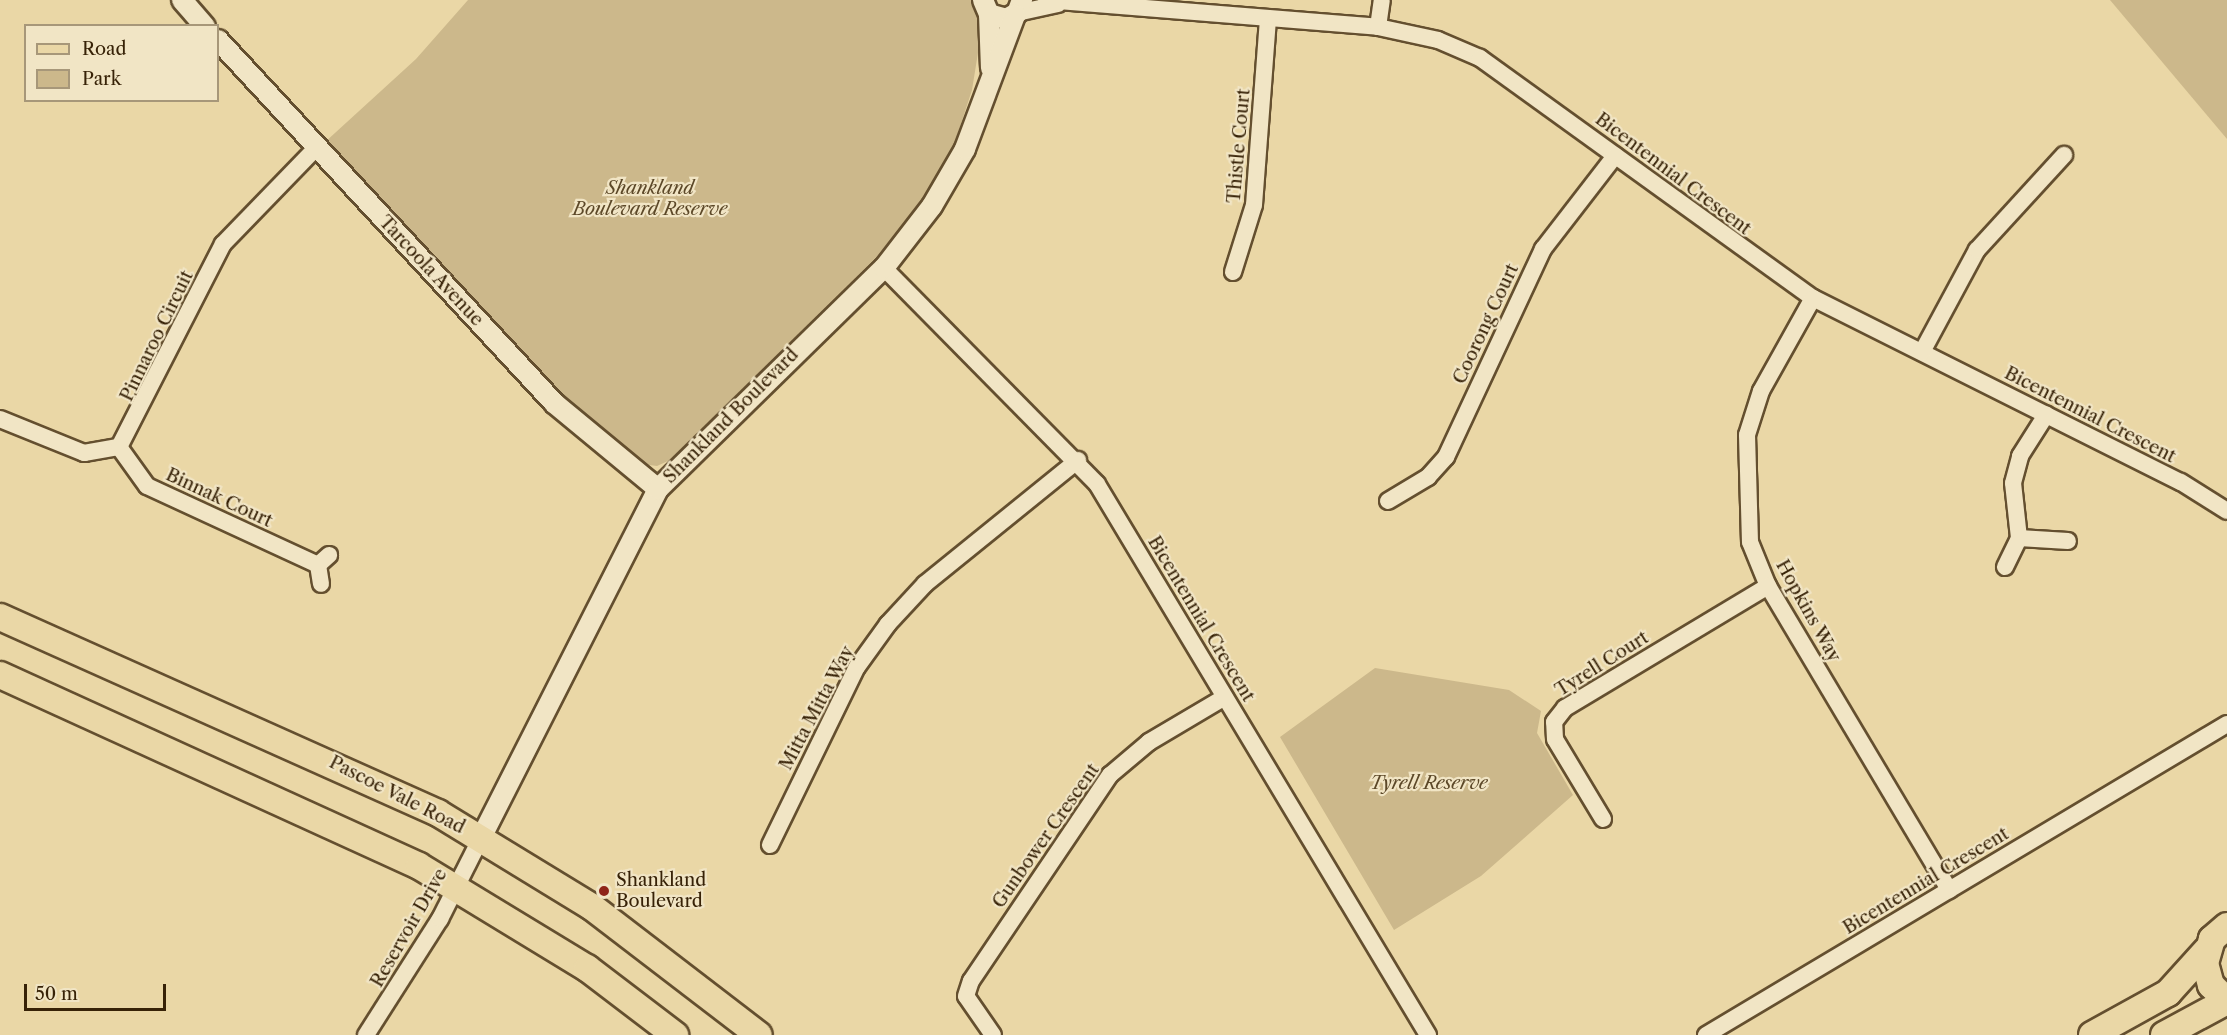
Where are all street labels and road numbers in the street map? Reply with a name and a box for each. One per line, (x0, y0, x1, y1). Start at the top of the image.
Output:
street label: Thistle Court (1223, 88, 1255, 204)
street label: Bicentennial Crescent (1591, 108, 1755, 240)
street label: Tarcoola Avenue (374, 211, 488, 331)
street label: Coorong Court (1449, 261, 1523, 387)
street label: Pinnaroo Circuit (116, 267, 198, 405)
street label: Shankland Boulevard (659, 344, 803, 488)
street label: Bicentennial Crescent (2001, 362, 2179, 468)
street label: Binnak Court (162, 464, 276, 532)
street label: Bicentennial Crescent (1143, 532, 1259, 706)
street label: Hopkins Way (1771, 556, 1845, 666)
street label: Tyrell Court (1551, 627, 1653, 701)
street label: Mitta Mitta Way (775, 642, 859, 774)
street label: Pascoe Vale Road (325, 751, 469, 839)
street label: Gunbower Crescent (988, 760, 1104, 912)
street label: Bicentennial Crescent (1839, 823, 2013, 939)
street label: Reservoir Drive (366, 865, 452, 991)

